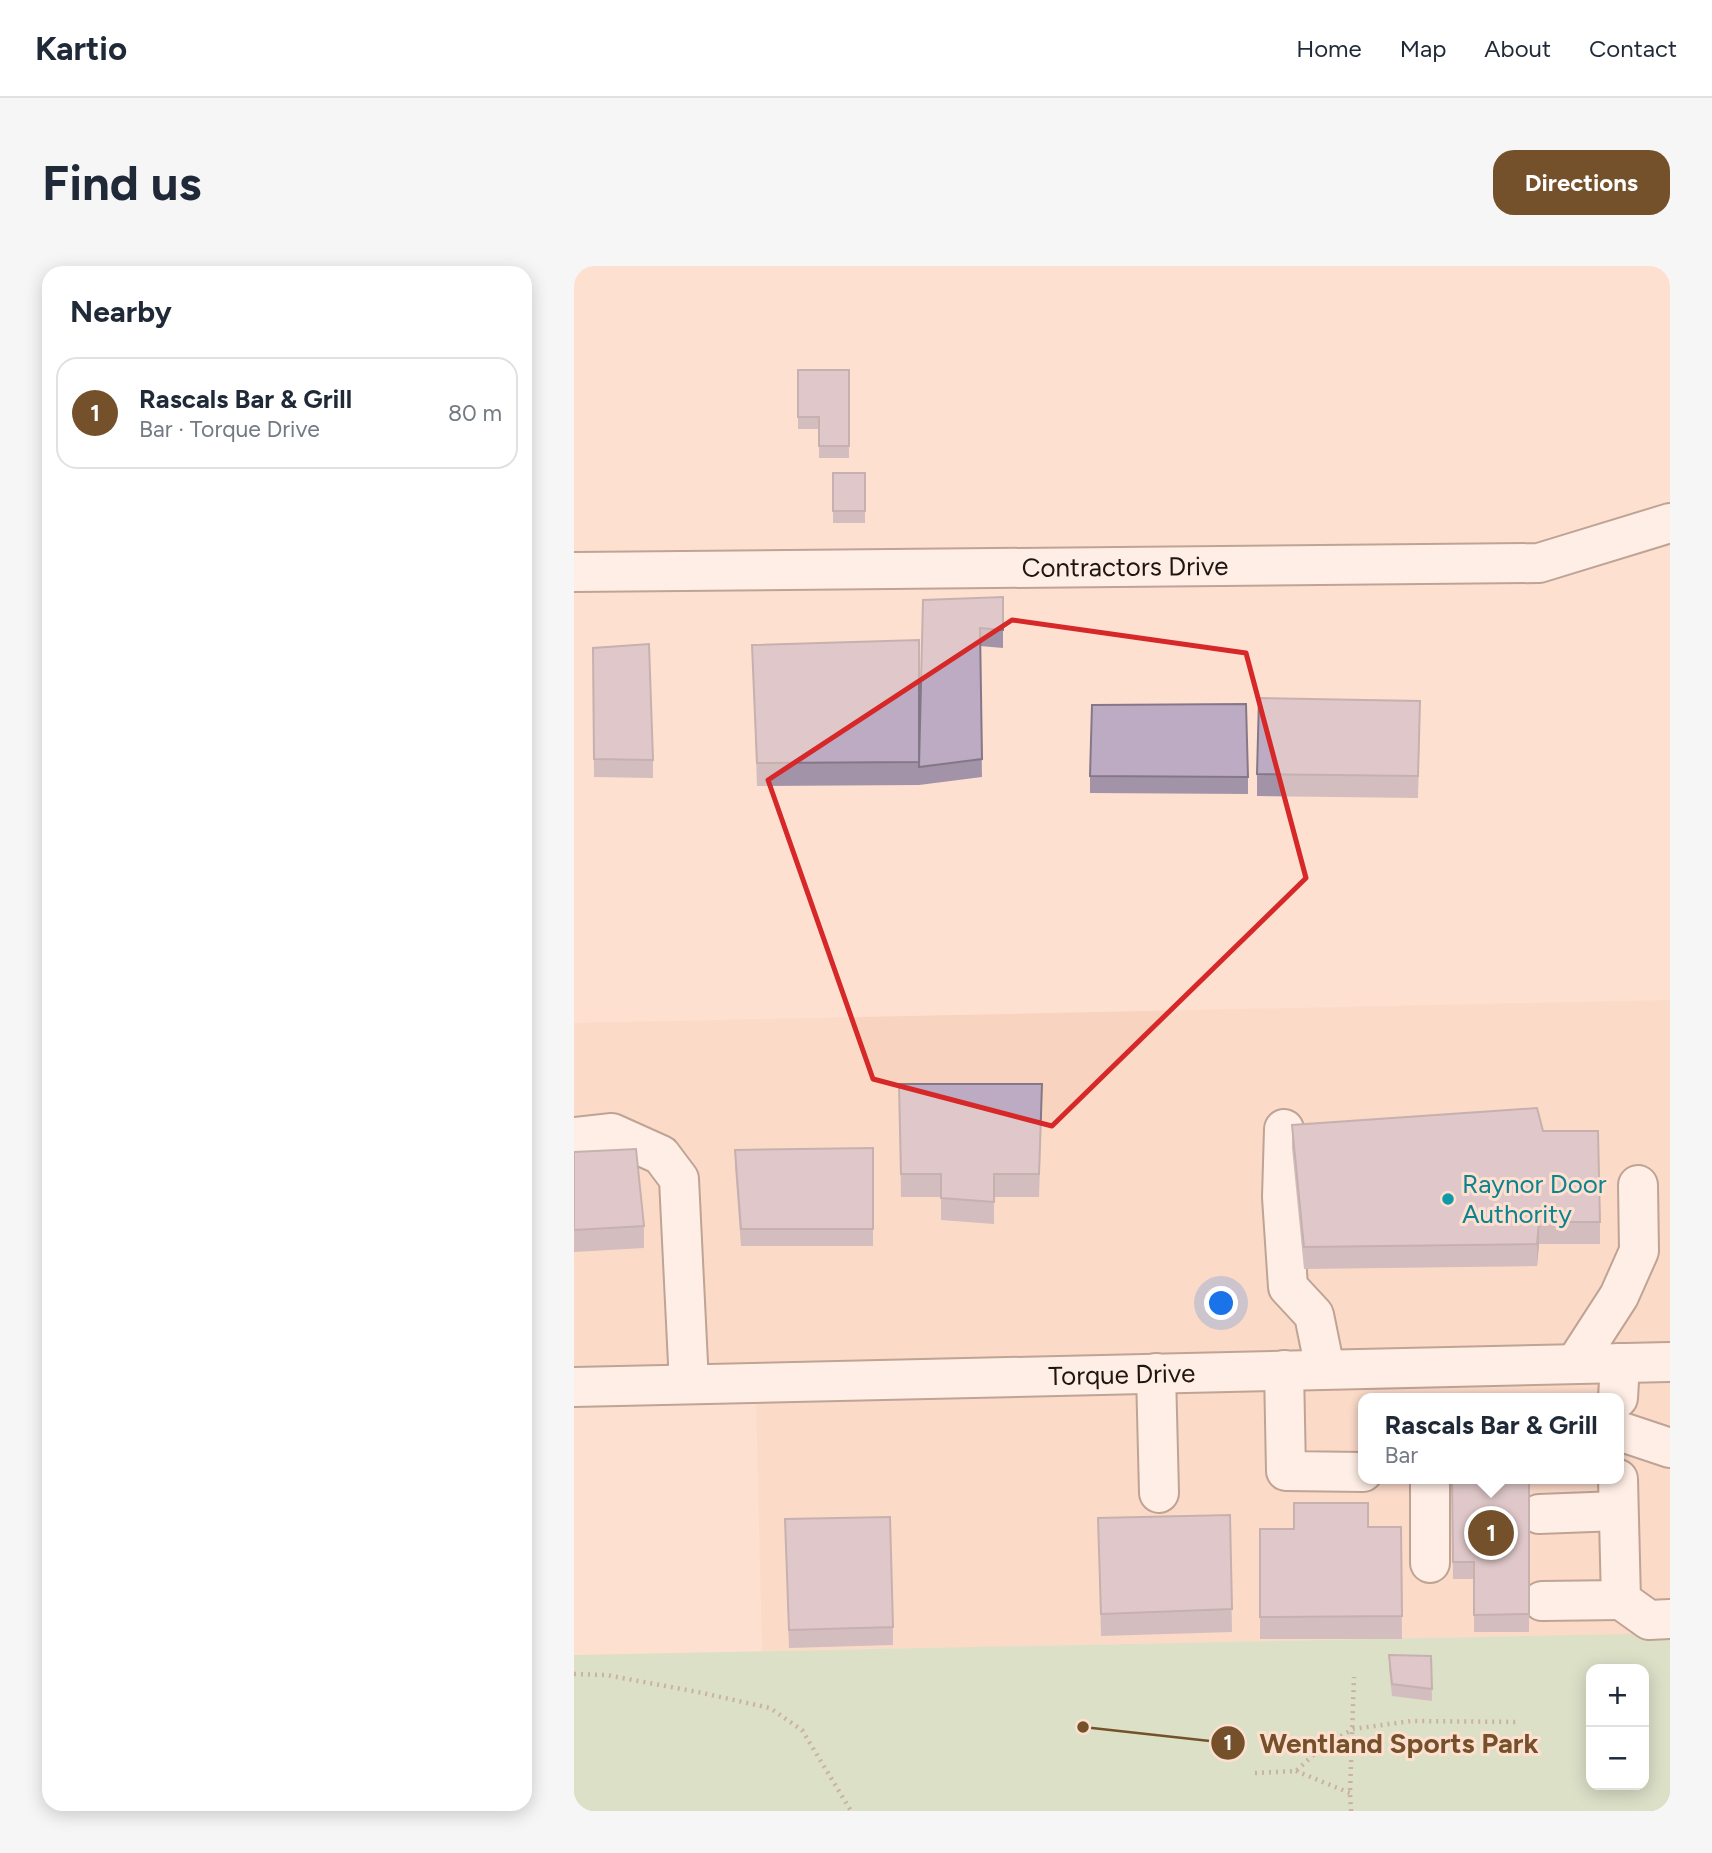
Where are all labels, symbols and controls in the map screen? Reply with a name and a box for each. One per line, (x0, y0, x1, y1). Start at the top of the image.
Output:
text: Kartio (35, 29, 127, 68)
text: Home (1296, 34, 1362, 63)
text: Map (1400, 34, 1446, 63)
text: About (1484, 34, 1551, 63)
text: Contact (1589, 34, 1677, 63)
button: Directions (1493, 150, 1670, 215)
text: Find us (42, 153, 201, 212)
text: Nearby (70, 293, 172, 330)
text: Rascals Bar & Grill (139, 383, 352, 415)
text: 1 (90, 399, 100, 427)
text: 80 m (448, 399, 502, 427)
text: Bar · Torque Drive (139, 415, 320, 443)
street label: Contractors Drive (1021, 550, 1228, 584)
place label: Raynor Door Authority (1462, 1168, 1607, 1230)
marker: Raynor Door Authority (1440, 1191, 1456, 1207)
your location (1204, 1286, 1238, 1320)
street label: Torque Drive (1048, 1357, 1196, 1392)
popup (1358, 1393, 1624, 1484)
text: Rascals Bar & Grill (1384, 1409, 1598, 1441)
text: Bar (1384, 1441, 1418, 1469)
pin: 1 (1468, 1507, 1514, 1559)
map controls (1586, 1664, 1649, 1790)
button: + (1586, 1664, 1649, 1727)
callout: Wentland Sports Park (1211, 1718, 1553, 1767)
text: Wentland Sports Park (1260, 1726, 1538, 1760)
button: − (1586, 1727, 1649, 1790)
text: 1 (1224, 1730, 1232, 1755)

